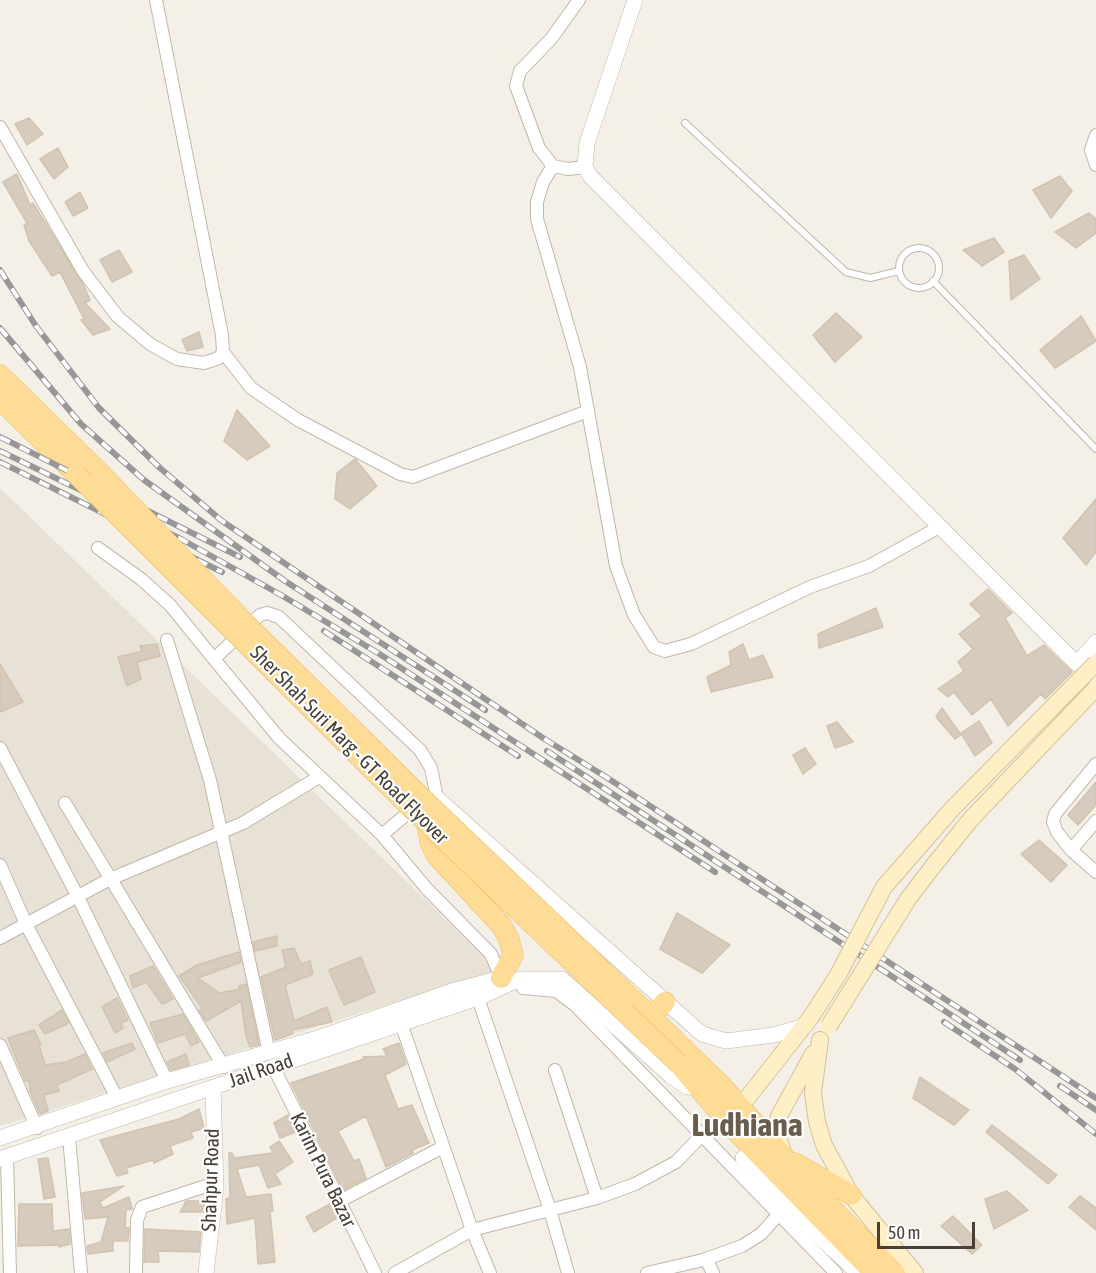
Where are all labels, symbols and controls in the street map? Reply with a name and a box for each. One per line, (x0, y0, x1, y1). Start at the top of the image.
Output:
street label: Sher Shah Suri Marg - GT Road Flyover (245, 641, 453, 849)
street label: Jail Road (226, 1049, 296, 1093)
district label: Ludhiana (691, 1107, 803, 1145)
street label: Karim Pura Bazar (285, 1109, 361, 1231)
street label: Shahpur Road (197, 1128, 225, 1232)
scale bar (880, 1210, 978, 1248)
text: 50 m (888, 1222, 920, 1243)

